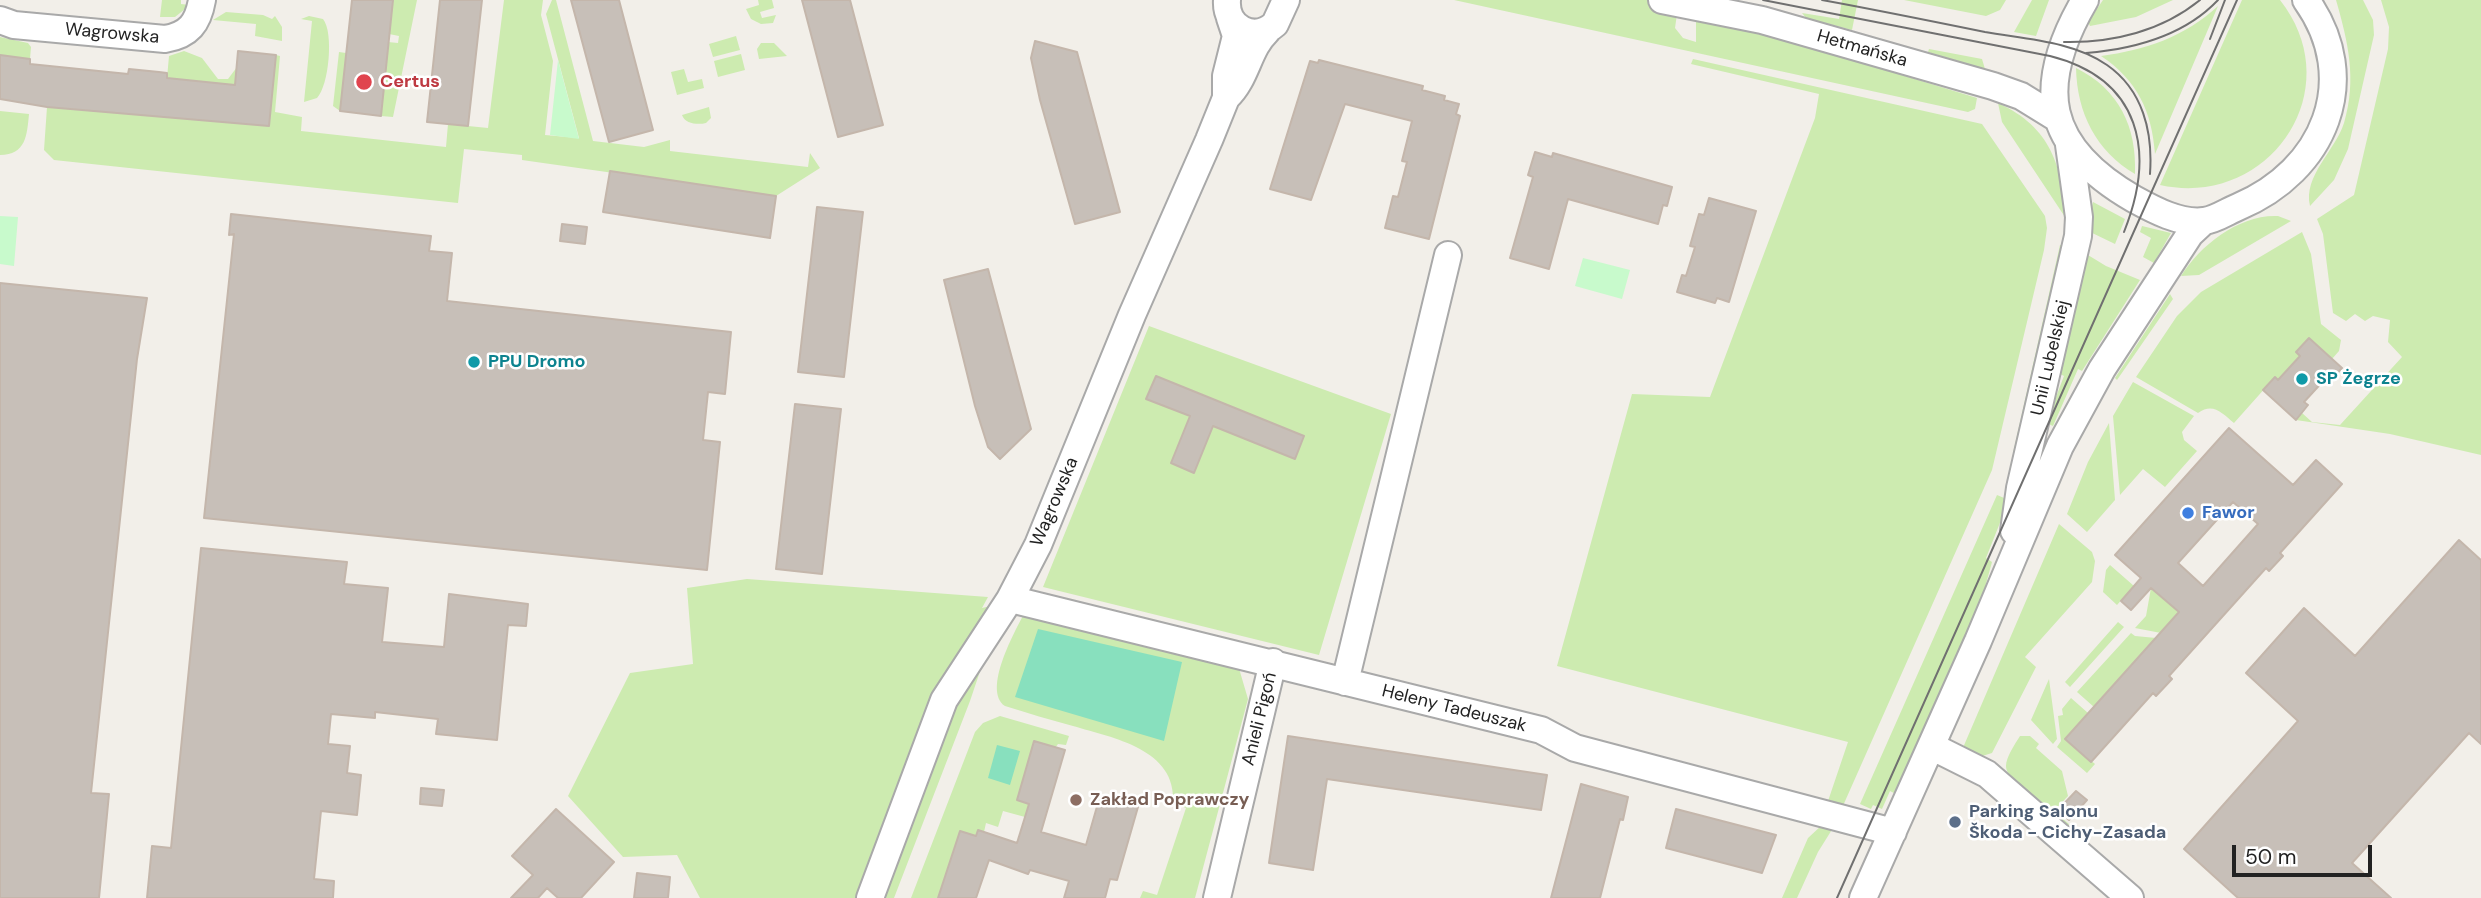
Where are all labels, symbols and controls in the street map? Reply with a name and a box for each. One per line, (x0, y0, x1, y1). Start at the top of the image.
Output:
street label: Wagrowska (64, 19, 160, 49)
street label: Hetmańska (1814, 26, 1910, 72)
place label: Certus (380, 71, 440, 93)
marker: Certus (354, 72, 374, 92)
street label: Unii Lubelskiej (2027, 298, 2075, 418)
place label: PPU Dromo (488, 351, 586, 373)
marker: PPU Dromo (466, 354, 482, 370)
place label: SP Żegrze (2316, 368, 2401, 390)
marker: SP Żegrze (2294, 371, 2310, 387)
street label: Wagrowska (1027, 454, 1083, 550)
place label: Fawor (2202, 502, 2254, 524)
marker: Fawor (2180, 505, 2196, 521)
street label: Anieli Pigoń (1238, 670, 1282, 768)
street label: Heleny Tadeuszak (1380, 681, 1528, 737)
place label: Zakład Poprawczy (1090, 789, 1249, 811)
marker: Zakład Poprawczy (1068, 792, 1084, 808)
place label: Parking Salonu Škoda - Cichy-Zasada (1969, 801, 2166, 844)
marker: Parking Salonu Škoda - Cichy-Zasada (1947, 814, 1963, 830)
scale bar (2236, 832, 2376, 876)
text: 50 m (2245, 843, 2296, 871)

